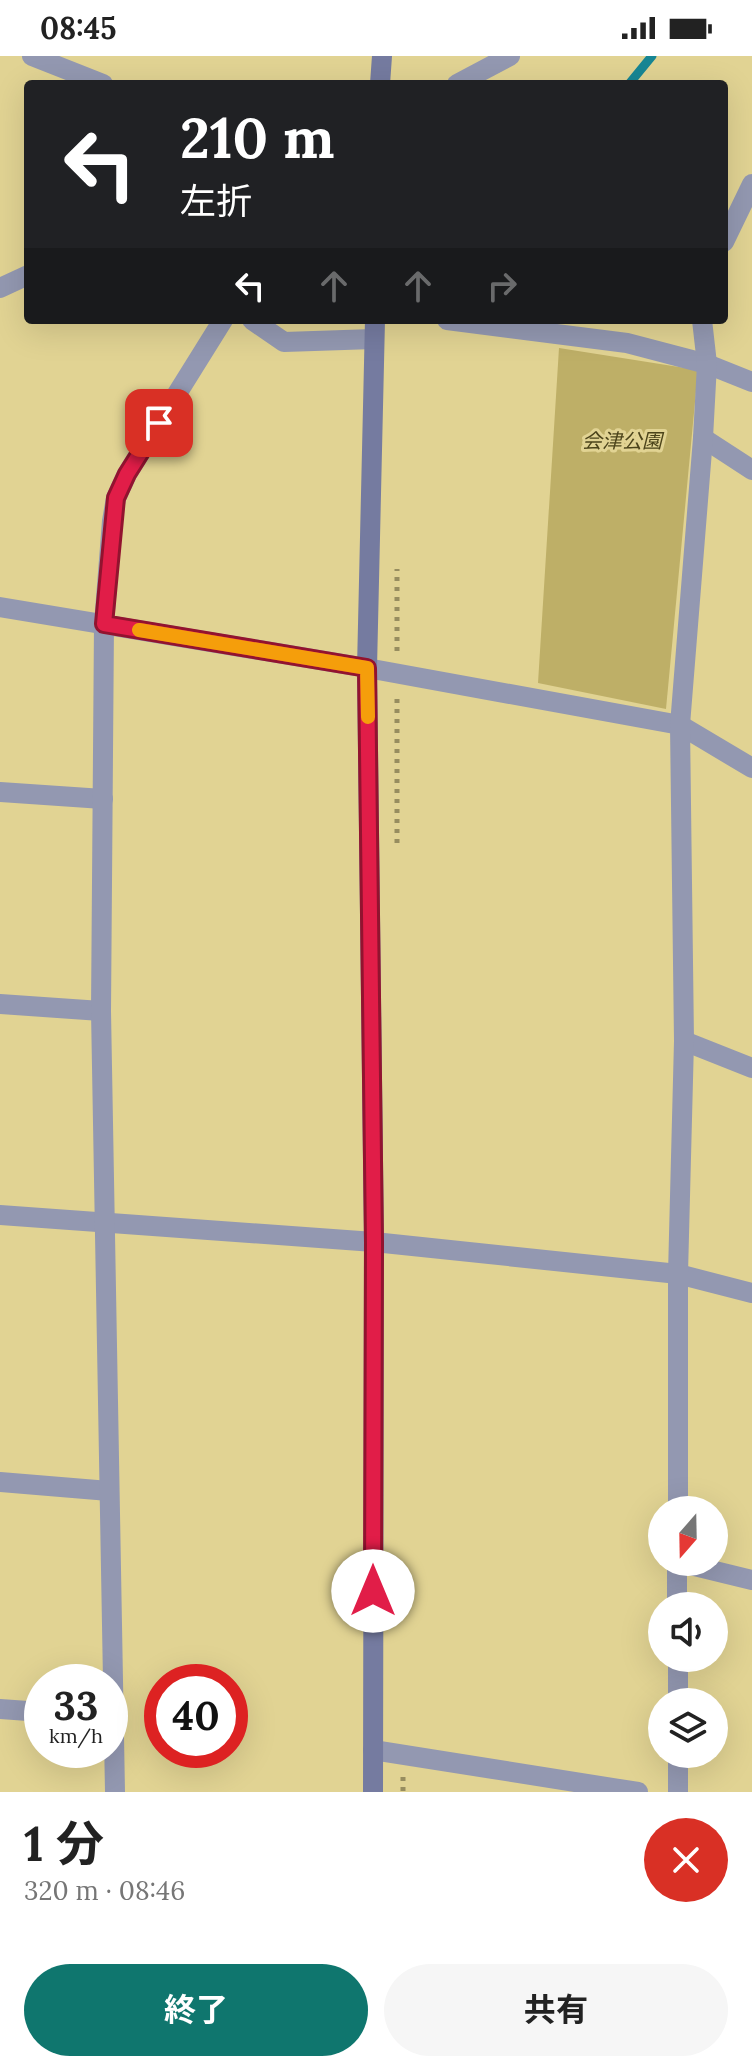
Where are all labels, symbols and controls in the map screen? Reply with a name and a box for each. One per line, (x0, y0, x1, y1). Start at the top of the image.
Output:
text: 08:45 (40, 9, 116, 47)
text: 210 m (180, 102, 334, 173)
icon: left (48, 112, 152, 216)
text: 左折 (180, 178, 252, 224)
icon: left (228, 264, 272, 308)
icon: ahead (312, 264, 356, 308)
icon: ahead (396, 264, 440, 308)
icon: right (480, 264, 524, 308)
pin (125, 389, 193, 457)
icon: arrive (137, 401, 181, 445)
park label: 会津公園 (582, 428, 665, 453)
north arrow (648, 1496, 728, 1576)
map controls (648, 1496, 728, 1768)
position arrow (331, 1549, 415, 1633)
button: sound (648, 1592, 728, 1672)
speed limit sign: 40 (144, 1664, 248, 1768)
text: 33 (54, 1680, 98, 1731)
button: layers (648, 1688, 728, 1768)
text: km/h (49, 1723, 103, 1748)
text: 1 分 (24, 1813, 104, 1874)
button: close (644, 1818, 728, 1902)
text: 320 m · 08:46 (24, 1874, 185, 1907)
button: 終了 (24, 1964, 368, 2056)
button: 共有 (384, 1964, 728, 2056)

